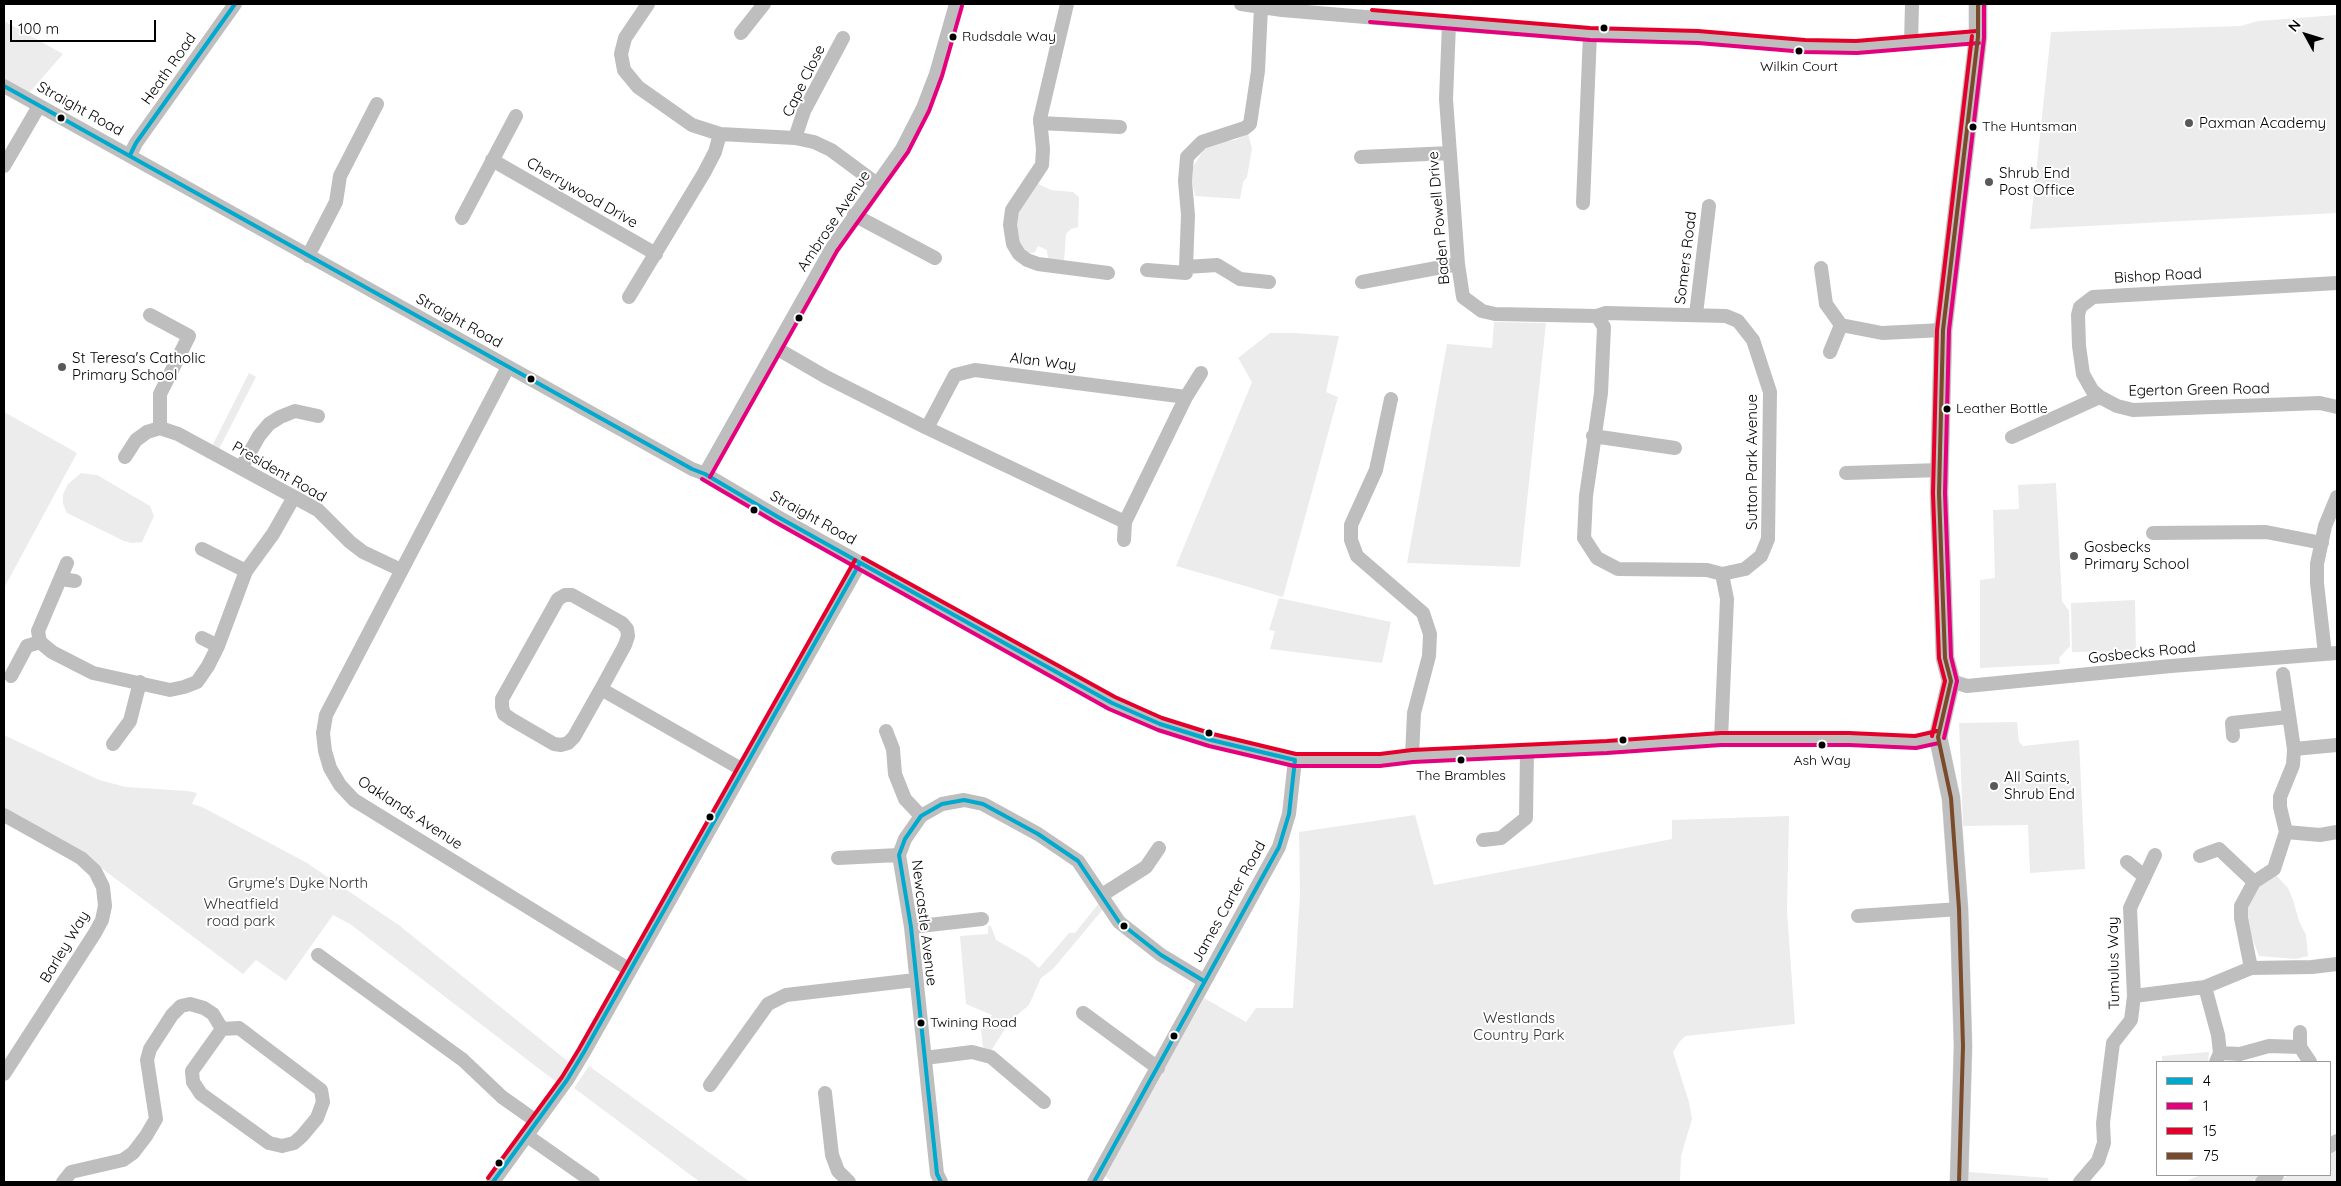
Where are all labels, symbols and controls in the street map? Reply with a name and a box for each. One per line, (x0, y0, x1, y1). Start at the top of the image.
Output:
scale bar (12, 10, 159, 42)
north arrow (2281, 10, 2331, 60)
text: N (2284, 16, 2305, 35)
text: 100 m (18, 19, 59, 38)
unlabelled marker (1599, 23, 1609, 33)
place label: Rudsdale Way (962, 29, 1056, 45)
street label: Heath Road (138, 30, 200, 108)
marker: Rudsdale Way (948, 32, 958, 42)
street label: Cape Close (779, 42, 829, 120)
marker: Wilkin Court (1794, 46, 1804, 56)
place label: Wilkin Court (1760, 59, 1838, 75)
street label: Straight Road (34, 78, 126, 140)
unlabelled marker (56, 113, 66, 123)
place label: Paxman Academy (2199, 114, 2326, 132)
marker: Paxman Academy (2183, 117, 2195, 129)
place label: The Huntsman (1982, 119, 2077, 135)
marker: The Huntsman (1968, 122, 1978, 132)
street label: Baden Powell Drive (1424, 151, 1454, 285)
street label: Cherrywood Drive (523, 154, 641, 232)
place label: Shrub End Post Office (1999, 164, 2075, 199)
street label: Ambrose Avenue (794, 167, 874, 275)
marker: Shrub End Post Office (1983, 176, 1995, 188)
street label: Somers Road (1671, 210, 1701, 306)
street label: Bishop Road (2114, 265, 2202, 287)
street label: Straight Road (413, 290, 505, 352)
unlabelled marker (794, 313, 804, 323)
place label: St Teresa's Catholic Primary School (72, 349, 206, 384)
street label: Alan Way (1009, 349, 1077, 375)
marker: St Teresa's Catholic Primary School (56, 361, 68, 373)
unlabelled marker (526, 374, 536, 384)
street label: Egerton Green Road (2128, 380, 2270, 400)
street label: Sutton Park Avenue (1743, 394, 1761, 530)
place label: Leather Bottle (1956, 401, 2048, 417)
marker: Leather Bottle (1942, 404, 1952, 414)
street label: President Road (229, 438, 329, 506)
street label: Straight Road (767, 487, 859, 549)
unlabelled marker (749, 505, 759, 515)
place label: Gosbecks Primary School (2084, 538, 2189, 573)
marker: Gosbecks Primary School (2068, 550, 2080, 562)
street label: Gosbecks Road (2087, 638, 2197, 668)
unlabelled marker (1204, 728, 1214, 738)
unlabelled marker (1618, 735, 1628, 745)
marker: Ash Way (1817, 740, 1827, 750)
place label: Ash Way (1793, 753, 1851, 769)
marker: The Brambles (1456, 755, 1466, 765)
place label: The Brambles (1416, 768, 1506, 784)
place label: All Saints, Shrub End (2004, 768, 2075, 803)
street label: Oaklands Avenue (354, 772, 466, 854)
marker: All Saints, Shrub End (1988, 780, 2000, 792)
unlabelled marker (705, 812, 715, 822)
street label: James Carter Road (1188, 838, 1270, 966)
street label: Newcastle Avenue (907, 859, 941, 987)
park label: Gryme's Dyke North (228, 874, 368, 892)
park label: Wheatfield road park (203, 895, 279, 930)
street label: Barley Way (36, 908, 94, 986)
street label: Tumulus Way (2104, 916, 2124, 1010)
unlabelled marker (1119, 921, 1129, 931)
park label: Westlands Country Park (1473, 1009, 1565, 1044)
place label: Twining Road (930, 1015, 1017, 1031)
marker: Twining Road (916, 1018, 926, 1028)
unlabelled marker (1169, 1031, 1179, 1041)
legend (2156, 1061, 2331, 1176)
text: 4 (2203, 1071, 2211, 1090)
text: 1 (2203, 1096, 2209, 1115)
text: 15 (2203, 1121, 2217, 1140)
text: 75 (2203, 1146, 2219, 1165)
unlabelled marker (494, 1158, 504, 1168)

